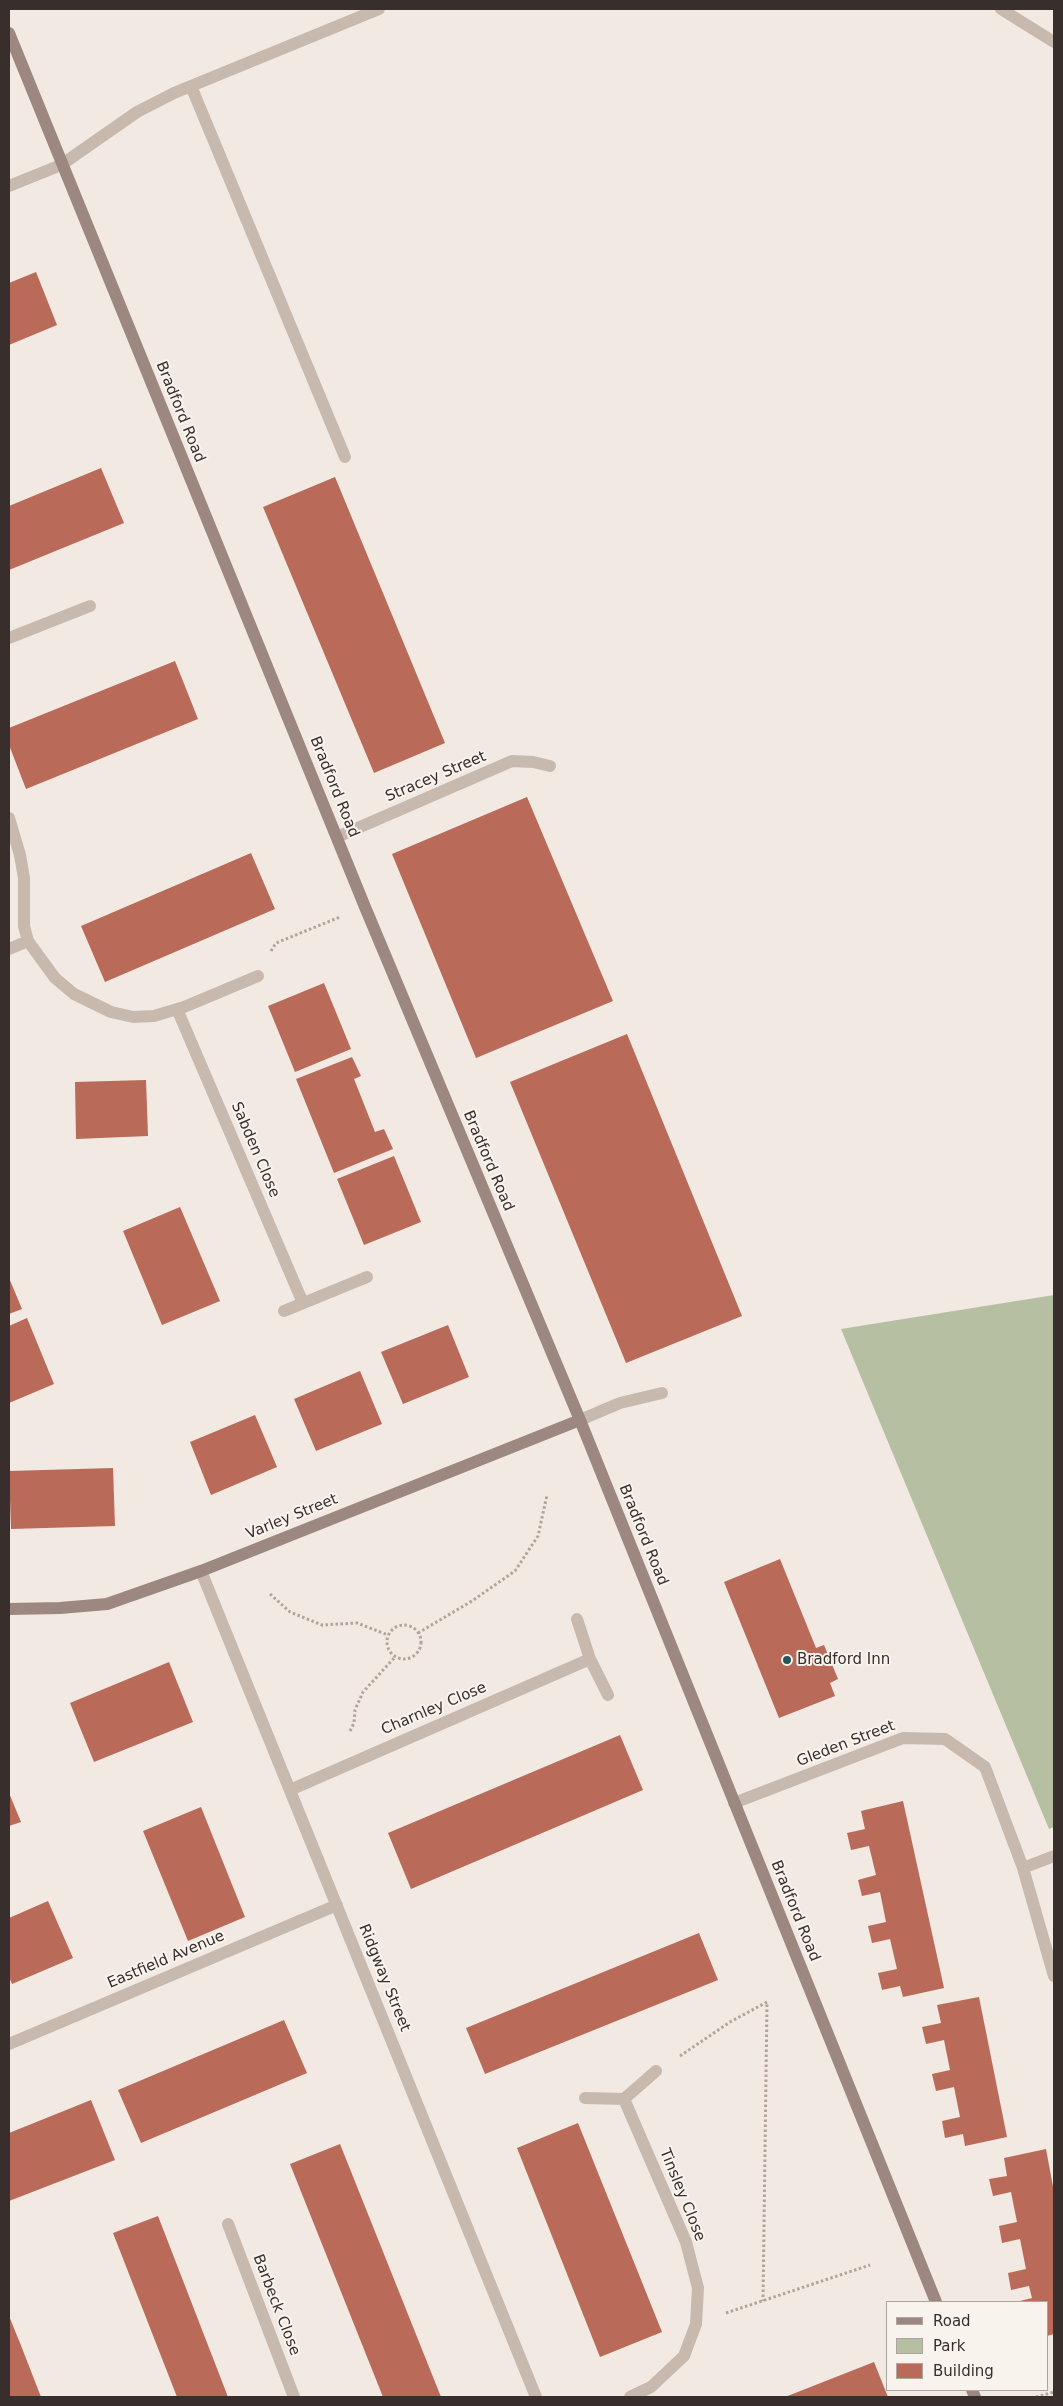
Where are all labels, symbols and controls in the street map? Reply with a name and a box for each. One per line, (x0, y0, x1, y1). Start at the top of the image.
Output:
street label: Bradford Road (152, 359, 208, 465)
street label: Bradford Road (306, 734, 362, 840)
street label: Stracey Street (383, 748, 489, 806)
street label: Sabden Close (227, 1099, 283, 1201)
street label: Bradford Road (459, 1108, 517, 1214)
street label: Bradford Road (615, 1482, 671, 1588)
street label: Varley Street (244, 1490, 340, 1544)
place label: Bradford Inn (797, 1651, 890, 1669)
marker: Bradford Inn (781, 1654, 793, 1666)
street label: Charnley Close (379, 1679, 489, 1739)
street label: Gleden Street (794, 1717, 898, 1771)
street label: Bradford Road (767, 1858, 823, 1964)
street label: Ridgway Street (354, 1922, 414, 2034)
street label: Eastfield Avenue (105, 1927, 227, 1993)
street label: Tinsley Close (655, 2146, 709, 2244)
street label: Barbeck Close (248, 2252, 304, 2358)
legend (886, 2301, 1048, 2391)
text: Road (933, 2312, 971, 2330)
text: Park (933, 2337, 965, 2355)
text: Building (933, 2362, 994, 2380)

